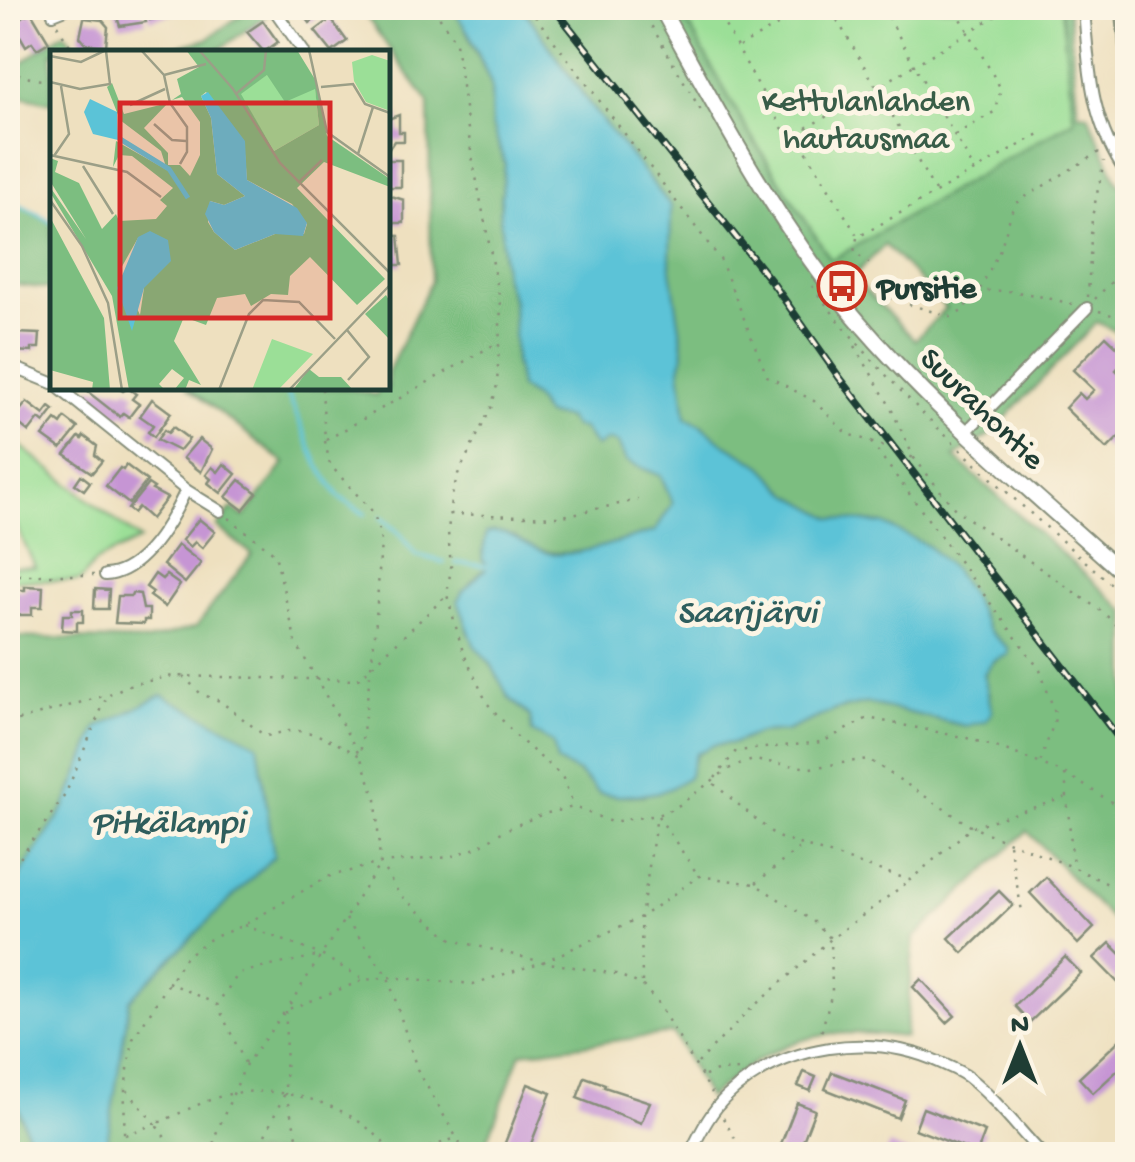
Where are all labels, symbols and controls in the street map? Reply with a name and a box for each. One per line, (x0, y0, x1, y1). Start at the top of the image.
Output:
inset map (50, 50, 390, 390)
park label: Kettulanlahden hautausmaa (762, 85, 970, 160)
bus stop icon: Pursitie (816, 260, 868, 312)
place label: Pursitie (875, 272, 978, 310)
street label: Suurahontie (910, 342, 1051, 480)
water label: Saarijärvi (677, 595, 820, 636)
water label: Pitkälampi (91, 805, 248, 846)
north arrow (970, 997, 1070, 1097)
text: N (1011, 1010, 1029, 1043)

